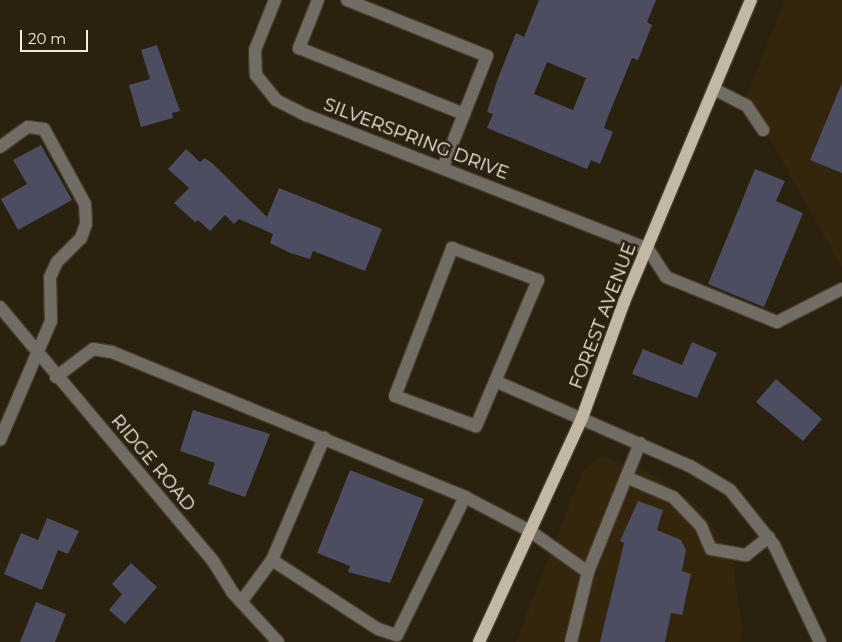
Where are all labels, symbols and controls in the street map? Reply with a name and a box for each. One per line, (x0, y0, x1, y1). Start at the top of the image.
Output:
scale bar (22, 20, 90, 52)
text: 20 m (28, 29, 66, 48)
street label: SILVERSPRING DRIVE (320, 94, 512, 184)
street label: FOREST AVENUE (565, 240, 641, 392)
street label: RIDGE ROAD (106, 410, 200, 516)

